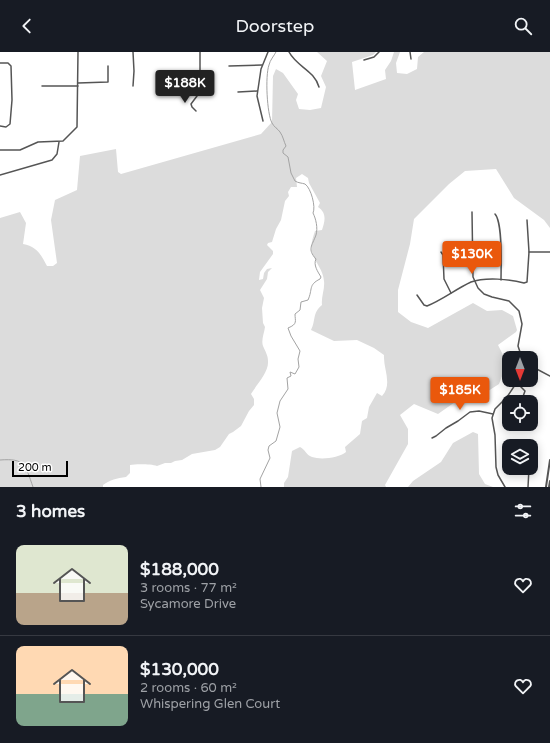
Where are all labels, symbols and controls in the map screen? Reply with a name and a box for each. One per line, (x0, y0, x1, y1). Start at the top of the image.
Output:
icon: back (16, 15, 38, 37)
text: Doorstep (236, 15, 314, 37)
icon: search (512, 15, 534, 37)
pin: $188K (157, 70, 213, 104)
text: $188K (164, 75, 206, 91)
pin: $130K (444, 241, 500, 275)
text: $130K (451, 246, 493, 262)
north arrow (502, 351, 538, 387)
map controls (502, 351, 538, 475)
pin: $185K (432, 377, 488, 411)
text: $185K (439, 382, 481, 398)
button: locate (502, 395, 538, 431)
button: layers (502, 439, 538, 475)
scale bar (12, 459, 68, 478)
text: 200 m (18, 461, 52, 474)
icon: filters (512, 500, 534, 522)
text: 3 homes (16, 501, 85, 522)
text: $188,000 (140, 559, 219, 580)
icon: home (48, 561, 96, 609)
icon: heart (512, 574, 534, 596)
text: 3 rooms · 77 m² (140, 580, 237, 596)
text: Sycamore Drive (140, 596, 236, 612)
text: $130,000 (140, 659, 219, 680)
icon: home (48, 662, 96, 710)
icon: heart (512, 675, 534, 697)
text: 2 rooms · 60 m² (140, 680, 237, 696)
text: Whispering Glen Court (140, 696, 280, 712)

